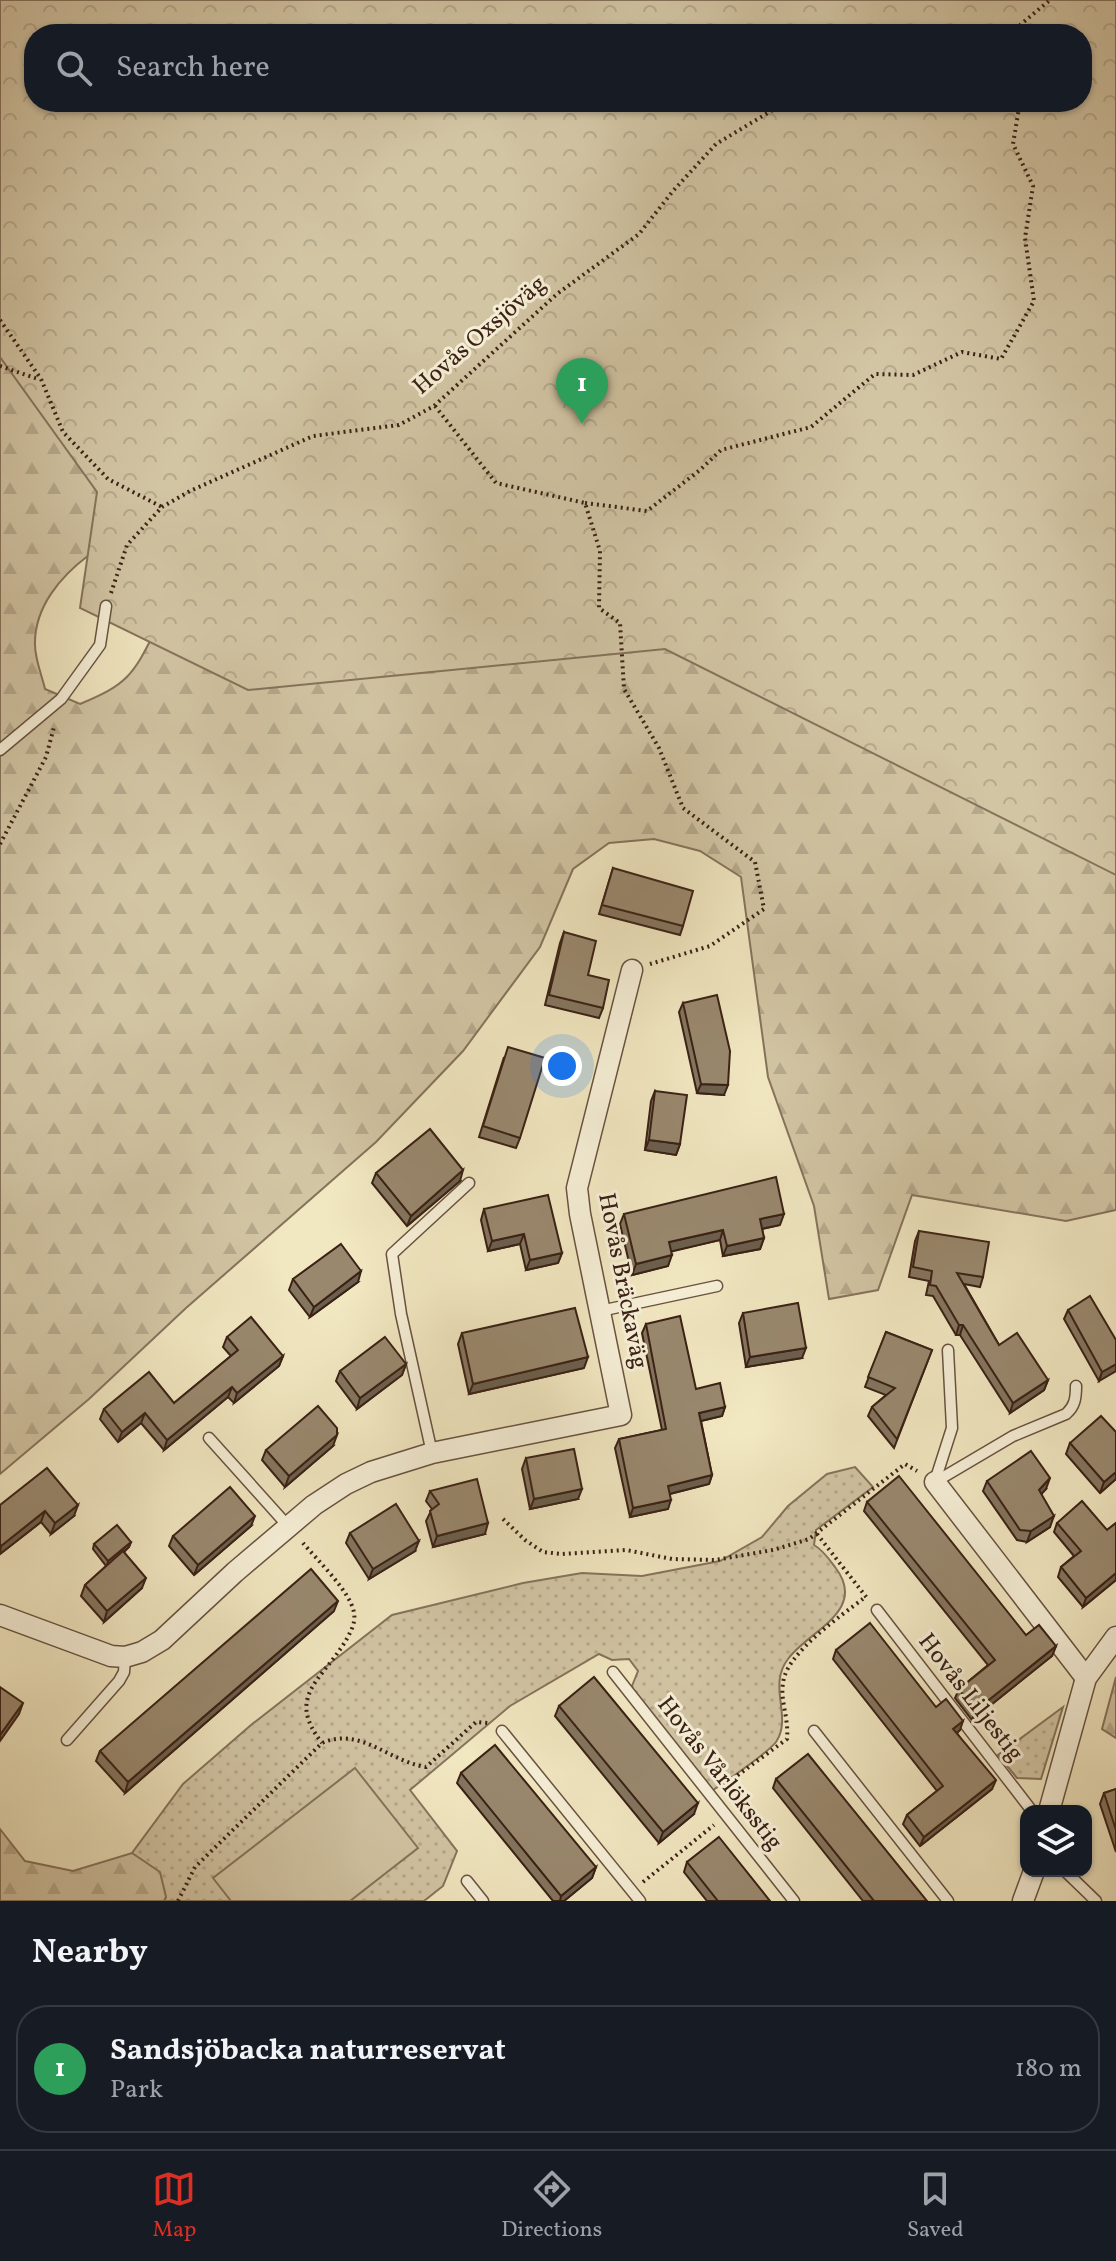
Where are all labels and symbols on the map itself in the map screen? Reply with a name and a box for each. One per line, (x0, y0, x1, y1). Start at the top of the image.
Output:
street label: Hovås Oxsjöväg (406, 268, 554, 404)
pin: 1 (556, 358, 608, 424)
your location (542, 1046, 582, 1086)
street label: Hovås Bräckaväg (588, 1190, 656, 1372)
street label: Hovås Liljestig (909, 1627, 1031, 1769)
street label: Hovås Vårlöksstig (648, 1690, 790, 1858)

